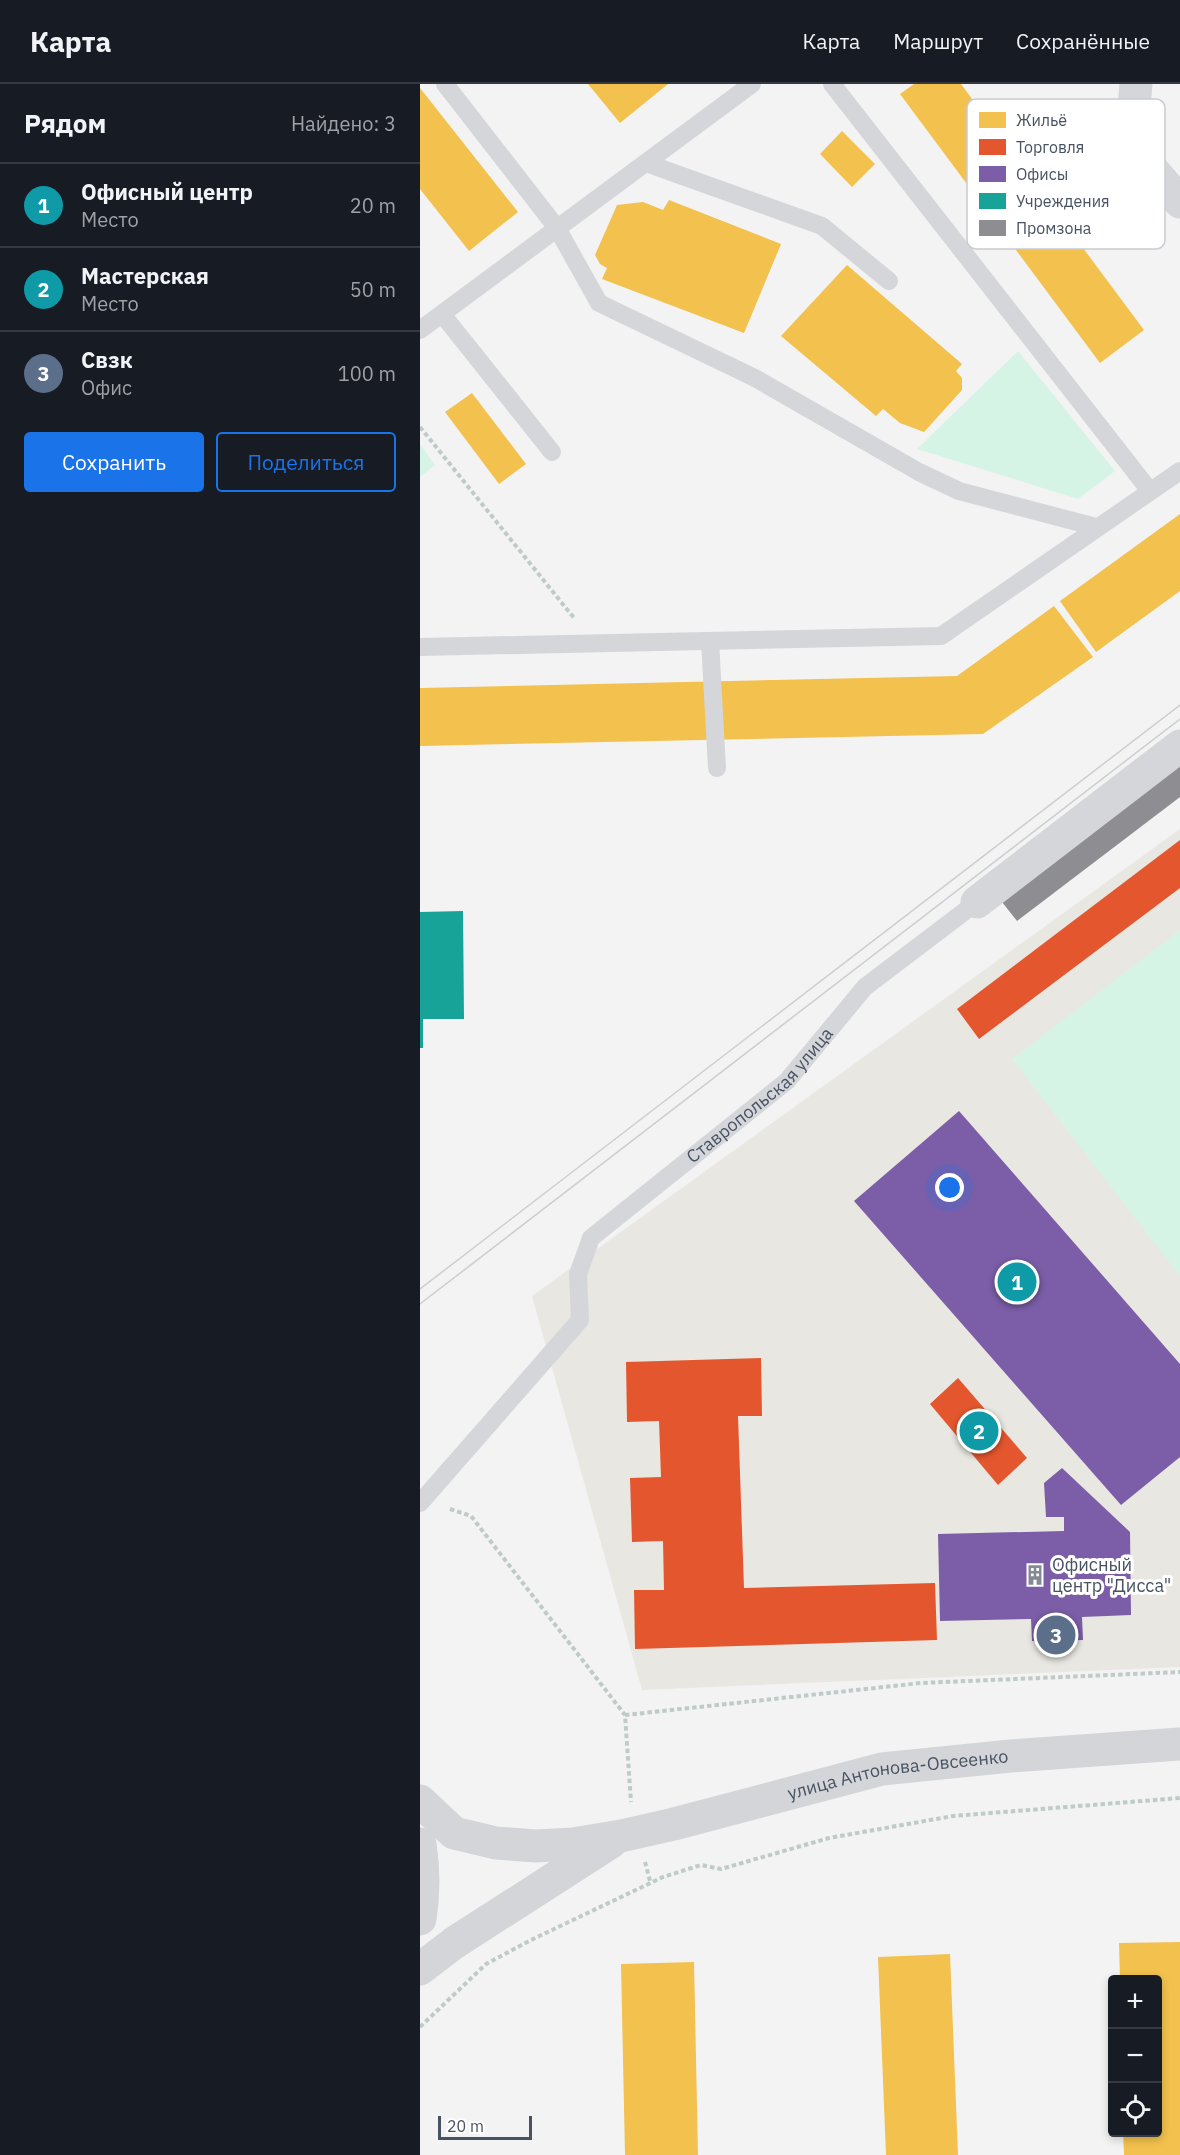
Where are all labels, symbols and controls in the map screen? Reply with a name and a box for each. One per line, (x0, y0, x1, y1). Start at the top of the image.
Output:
text: Карта (30, 23, 111, 60)
text: Карта (802, 27, 860, 55)
text: Маршрут (893, 27, 983, 55)
text: Сохранённые (1016, 27, 1150, 55)
legend (967, 99, 1165, 249)
text: Рядом (24, 106, 106, 140)
text: Найдено: 3 (291, 110, 396, 137)
text: Жильё (1016, 110, 1067, 130)
text: Торговля (1016, 137, 1084, 157)
text: Офисы (1016, 164, 1068, 184)
text: Офисный центр (81, 177, 253, 206)
text: Учреждения (1016, 191, 1110, 211)
text: 1 (38, 192, 50, 219)
text: 20 m (350, 192, 396, 219)
text: Место (81, 206, 139, 233)
text: Промзона (1016, 218, 1092, 238)
text: Мастерская (81, 261, 209, 290)
text: 2 (38, 276, 50, 303)
text: 50 m (350, 276, 396, 303)
text: Место (81, 290, 139, 317)
text: Свзк (81, 345, 133, 374)
text: 3 (38, 360, 50, 387)
text: 100 m (338, 360, 396, 387)
text: Офис (81, 374, 132, 401)
button: Сохранить (24, 432, 204, 492)
button: Поделиться (216, 432, 396, 492)
street label: Ставропольская улица (682, 1022, 838, 1168)
your location (935, 1173, 964, 1202)
pin: 1 (998, 1260, 1036, 1304)
pin: 2 (960, 1408, 998, 1454)
place label: Офисный центр "Дисса" (1052, 1553, 1171, 1597)
building icon: Офисный центр "Дисса" (1023, 1563, 1047, 1587)
pin: 3 (1036, 1612, 1076, 1658)
street label: улица Антонова-Овсеенко (785, 1744, 1009, 1804)
map controls (1108, 1975, 1162, 2137)
button: + (1108, 1975, 1162, 2029)
button: − (1108, 2029, 1162, 2083)
button: locate (1108, 2083, 1162, 2137)
scale bar (438, 2113, 532, 2140)
text: 20 m (447, 2116, 484, 2136)

